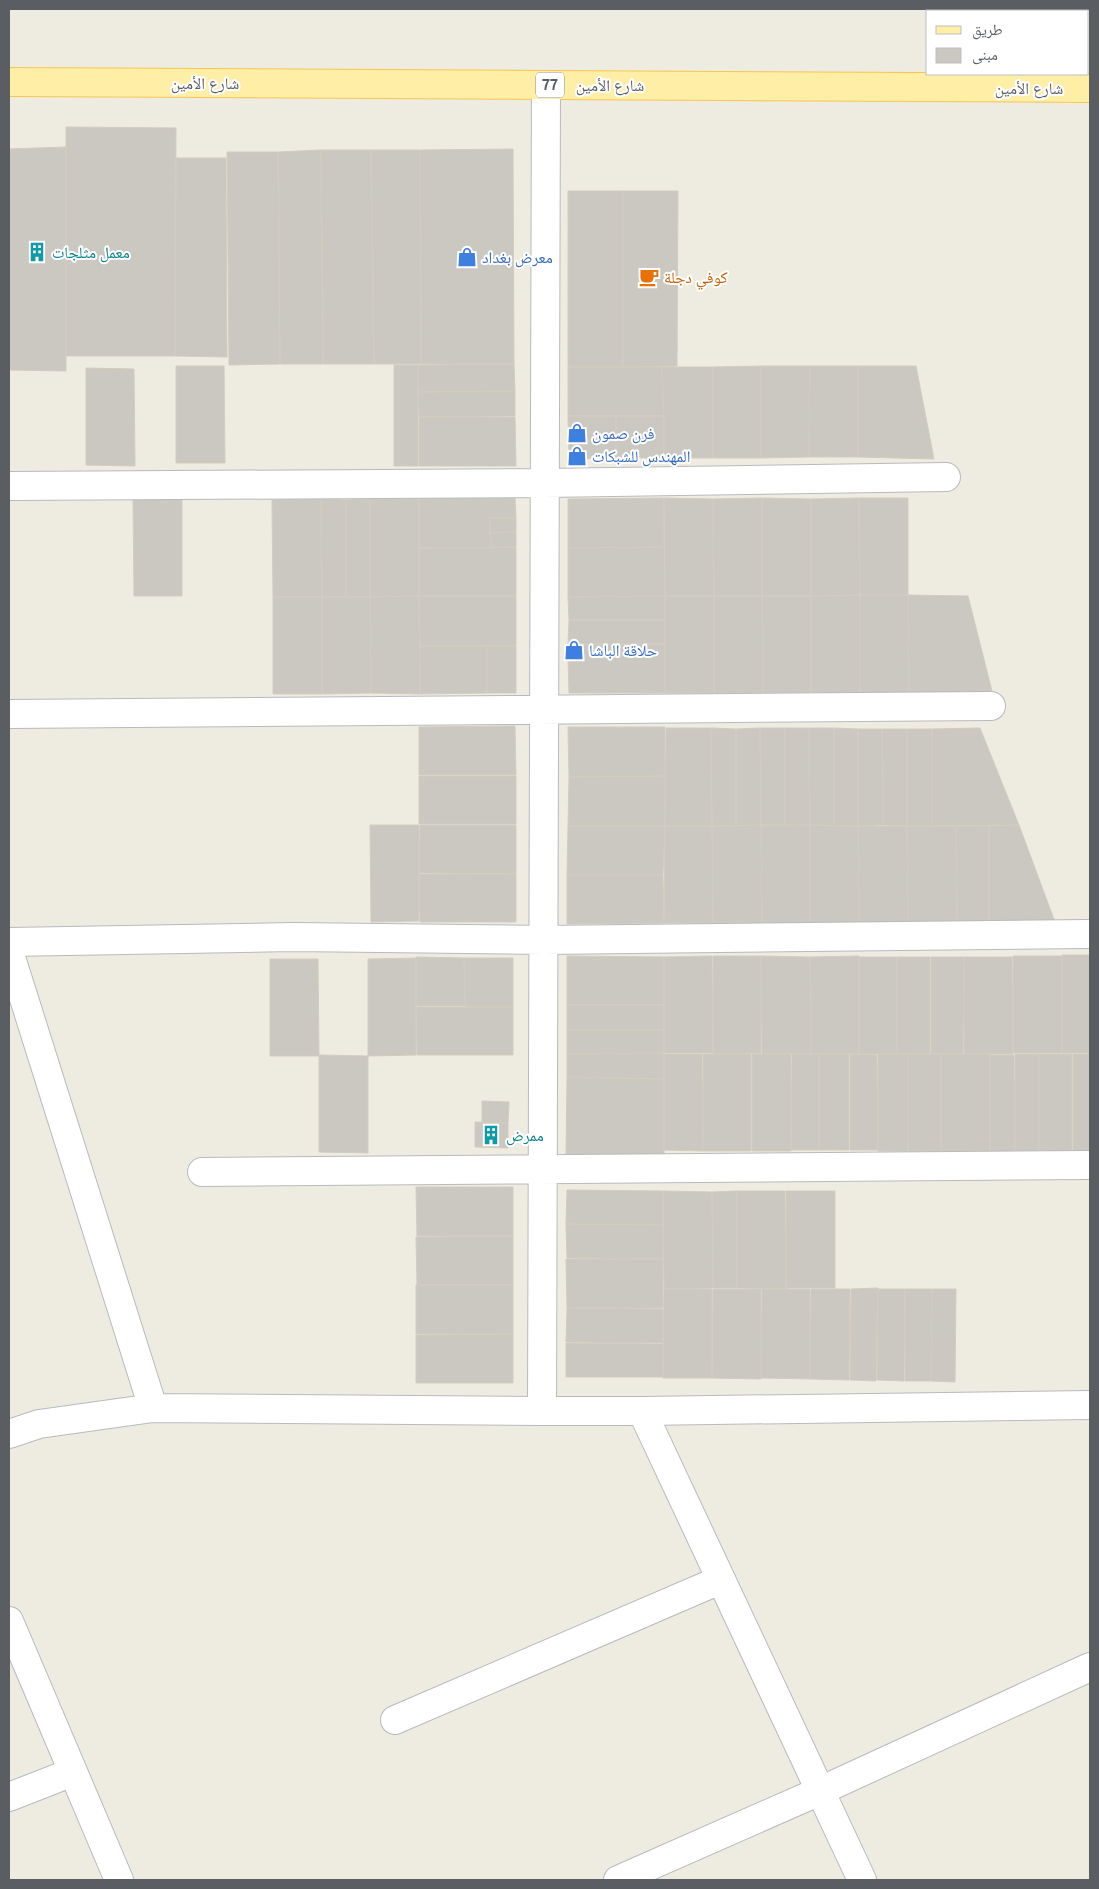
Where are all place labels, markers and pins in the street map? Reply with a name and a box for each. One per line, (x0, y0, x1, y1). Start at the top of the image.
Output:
building icon: معمل مثلجات (26, 241, 48, 263)
place label: معمل مثلجات (52, 244, 130, 264)
shop icon: معرض بغداد (456, 246, 478, 268)
place label: معرض بغداد (482, 249, 553, 269)
cafe icon: كوفي دجلة (638, 266, 660, 288)
place label: كوفي دجلة (664, 269, 728, 290)
shop icon: فرن صمون (566, 422, 588, 444)
place label: فرن صمون (592, 425, 654, 445)
shop icon: المهندس للشبكات (566, 445, 588, 467)
place label: المهندس للشبكات (592, 448, 690, 468)
shop icon: حلاقة الباشا (563, 639, 585, 661)
place label: حلاقة الباشا (589, 642, 657, 662)
building icon: ممرض (480, 1124, 502, 1146)
place label: ممرض (506, 1127, 544, 1147)

